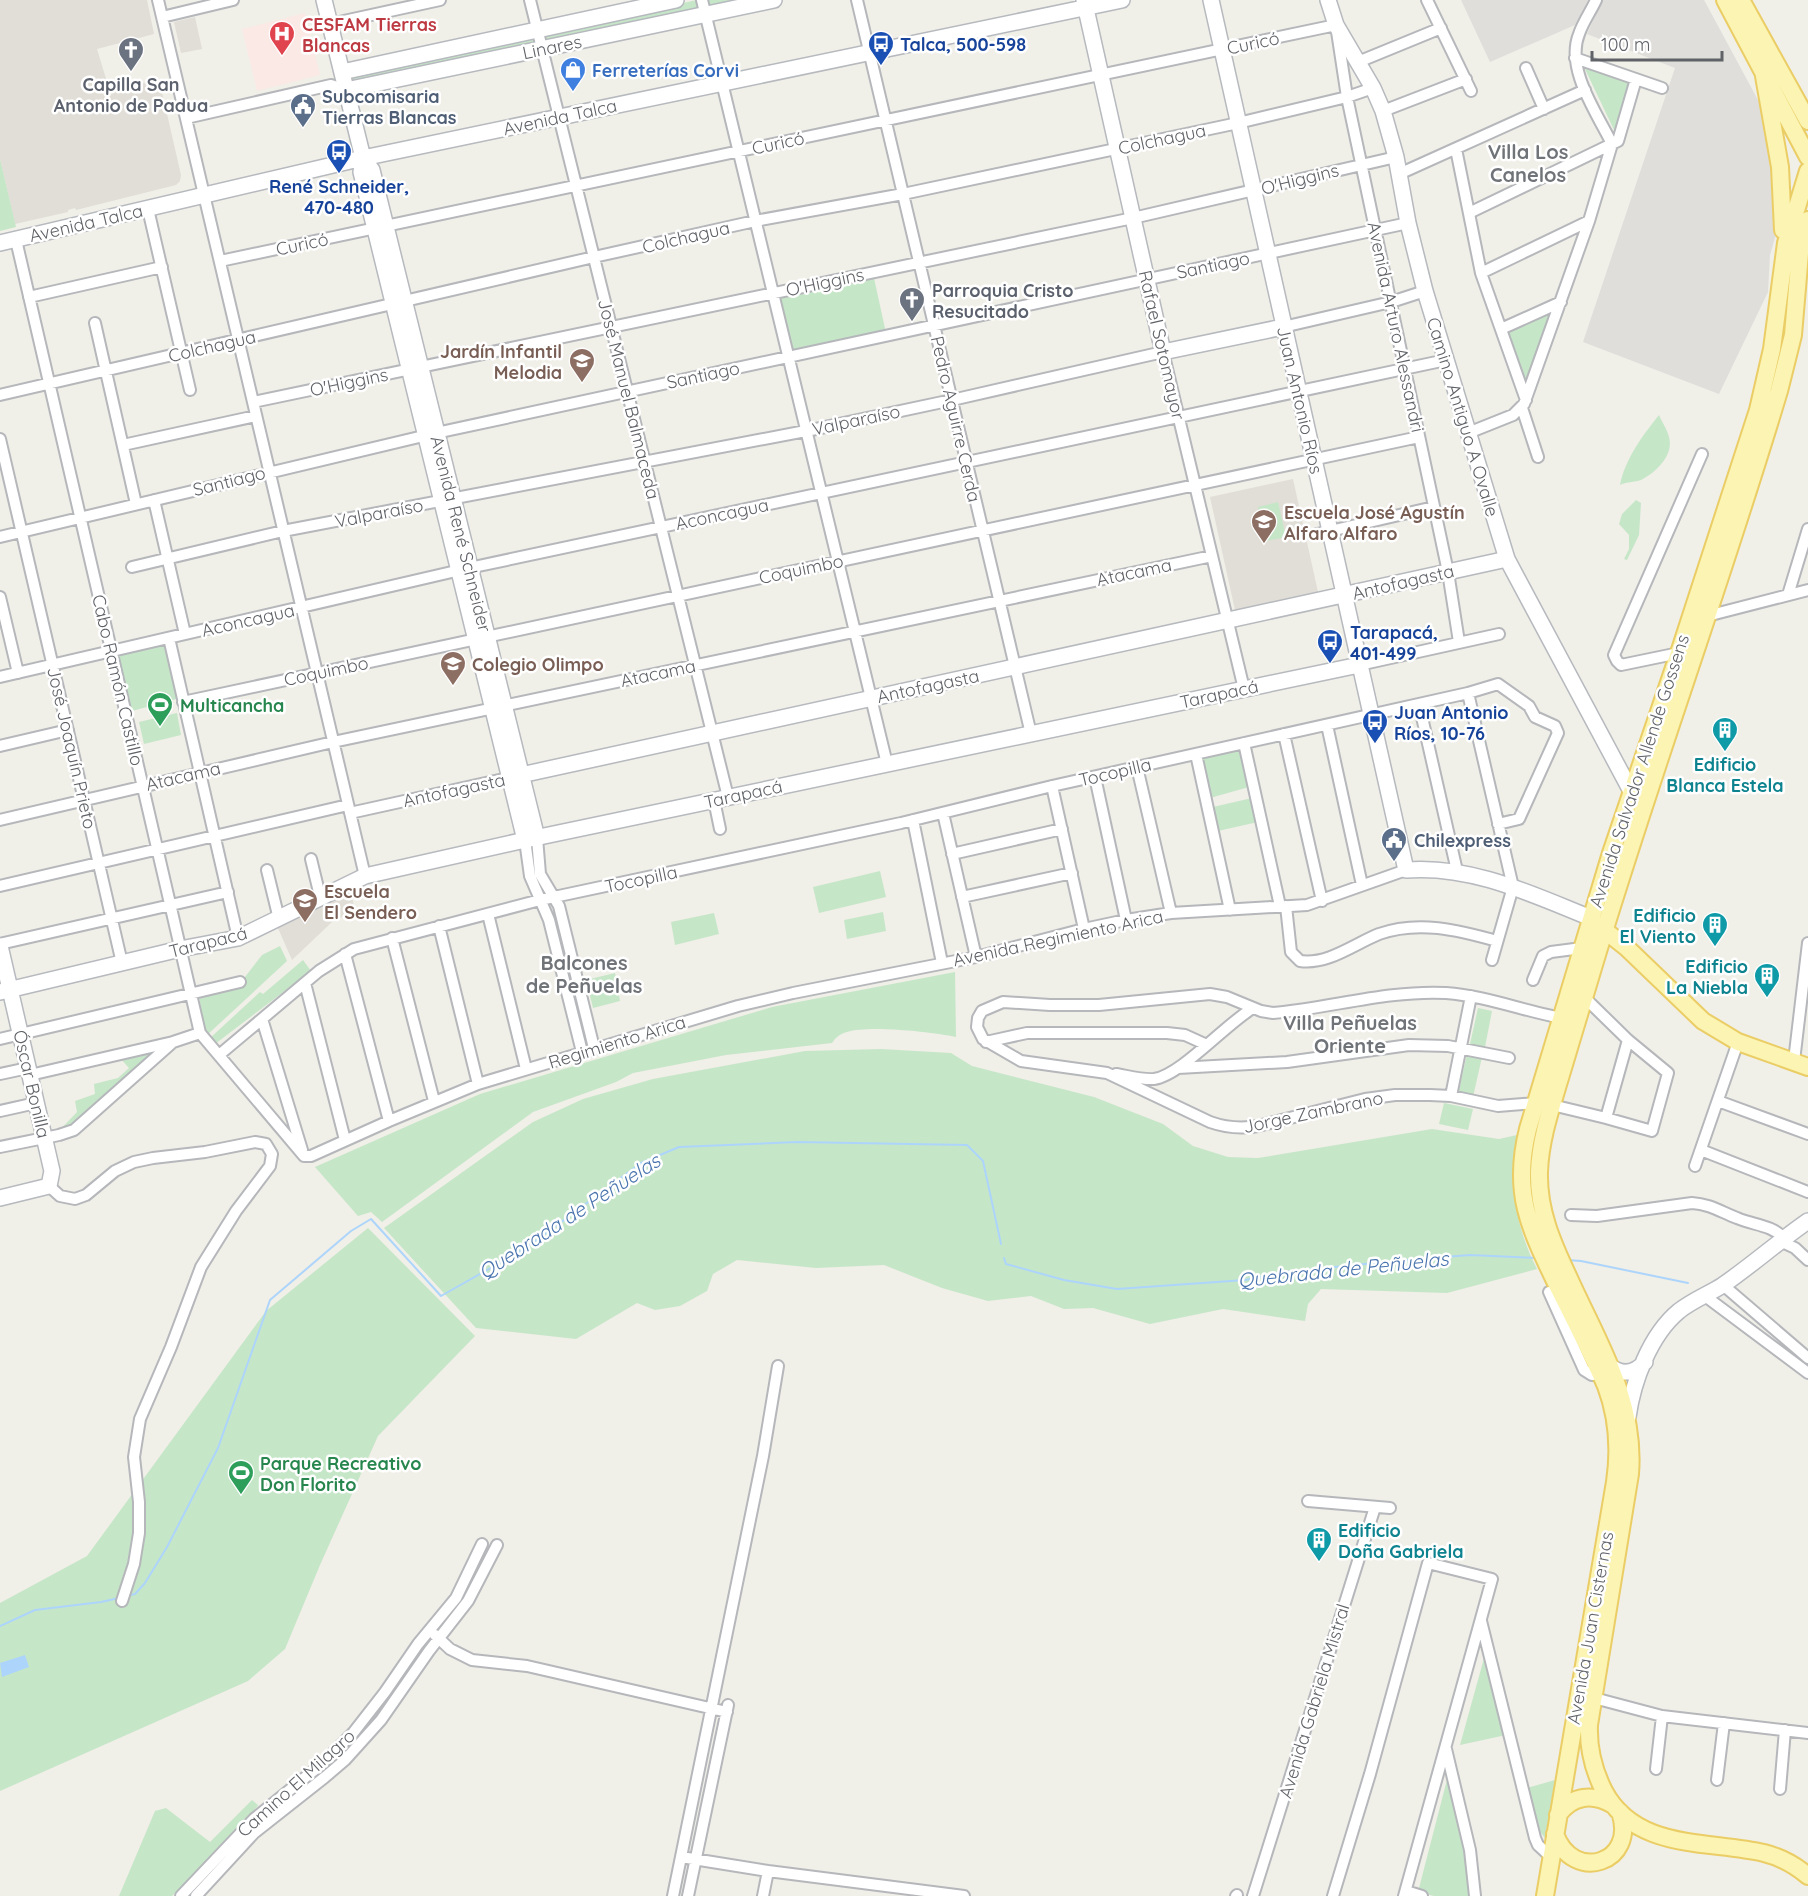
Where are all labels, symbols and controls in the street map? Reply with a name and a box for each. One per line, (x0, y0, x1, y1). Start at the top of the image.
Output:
place label: CESFAM Tierras Blancas (302, 13, 437, 57)
hospital icon: CESFAM Tierras Blancas (267, 19, 297, 57)
scale bar (1592, 24, 1722, 62)
street label: Curicó (1225, 26, 1281, 60)
bus stop icon: Talca, 500-598 (866, 29, 896, 67)
street label: Linares (520, 30, 584, 64)
place label: Talca, 500-598 (900, 33, 1026, 56)
text: 100 m (1601, 33, 1650, 56)
church icon: Capilla San Antonio de Padua (116, 35, 146, 73)
shop icon: Ferreterías Corvi (558, 55, 588, 93)
place label: Ferreterías Corvi (592, 59, 739, 82)
place label: Capilla San Antonio de Padua (54, 73, 208, 117)
place label: Subcomisaria Tierras Blancas (322, 85, 457, 129)
public building icon: Subcomisaria Tierras Blancas (288, 91, 318, 129)
street label: Avenida Talca (501, 94, 619, 140)
street label: Colchagua (1116, 118, 1208, 160)
street label: Curicó (750, 126, 806, 160)
bus stop icon: René Schneider, 470-480 (324, 137, 354, 175)
district label: Villa Los Canelos (1488, 139, 1568, 187)
street label: O'Higgins (1259, 158, 1341, 200)
place label: René Schneider, 470-480 (269, 175, 409, 219)
street label: Avenida Talca (27, 199, 145, 247)
street label: Colchagua (640, 216, 732, 258)
street label: Avenida Arturo Alessandri (1362, 220, 1430, 434)
street label: Curicó (274, 227, 330, 261)
street label: Santiago (1174, 246, 1252, 284)
street label: O'Higgins (784, 263, 866, 301)
street label: Rafael Sotomayor (1134, 268, 1190, 422)
place label: Parroquia Cristo Resucitado (932, 279, 1074, 323)
church icon: Parroquia Cristo Resucitado (897, 285, 927, 323)
street label: José Manuel Balmaceda (593, 296, 665, 502)
street label: Camino Antiguo A Ovalle (1422, 315, 1504, 519)
street label: Juan Antonio Ríos (1272, 324, 1328, 476)
street label: Colchagua (166, 325, 258, 367)
street label: Pedro Aguirre Cerda (926, 334, 986, 504)
place label: Jardín Infantil Melodia (440, 340, 562, 384)
school or university icon: Jardín Infantil Melodia (567, 346, 597, 384)
street label: Santiago (664, 356, 742, 394)
street label: O'Higgins (308, 363, 390, 401)
street label: Valparaíso (810, 399, 902, 441)
street label: Avenida René Schneider (425, 433, 497, 635)
street label: Santiago (190, 461, 268, 501)
street label: Valparaíso (333, 493, 425, 533)
street label: Aconcagua (673, 493, 771, 535)
place label: Escuela José Agustín Alfaro Alfaro (1284, 501, 1465, 545)
school or university icon: Escuela José Agustín Alfaro Alfaro (1249, 507, 1279, 545)
street label: Coquimbo (757, 549, 845, 589)
street label: Atacama (1094, 553, 1174, 591)
street label: Antofagasta (1350, 559, 1456, 605)
street label: Cabo Ramón Castillo (87, 592, 149, 768)
street label: Aconcagua (199, 598, 297, 642)
place label: Tarapacá, 401-499 (1350, 621, 1438, 665)
bus stop icon: Tarapacá, 401-499 (1315, 627, 1345, 665)
street label: Avenida Salvador Allende Gossens (1584, 631, 1694, 911)
school or university icon: Colegio Olimpo (438, 649, 468, 687)
street label: Coquimbo (282, 651, 370, 691)
place label: Colegio Olimpo (472, 653, 604, 676)
street label: Atacama (618, 654, 698, 692)
street label: Antofagasta (875, 664, 981, 708)
street label: José Joaquín Prieto (42, 665, 102, 831)
street label: Tarapacá (1178, 674, 1260, 714)
sports icon: Multicancha (145, 690, 175, 728)
place label: Multicancha (180, 694, 284, 717)
place label: Juan Antonio Ríos, 10-76 (1394, 701, 1509, 745)
bus stop icon: Juan Antonio Ríos, 10-76 (1360, 707, 1390, 745)
building icon: Edificio Blanca Estela (1710, 715, 1740, 753)
street label: Tocopilla (1076, 753, 1154, 791)
place label: Edificio Blanca Estela (1666, 753, 1784, 797)
street label: Atacama (143, 756, 223, 796)
street label: Antofagasta (401, 768, 507, 812)
street label: Tarapacá (702, 774, 784, 814)
public building icon: Chilexpress (1379, 825, 1409, 863)
place label: Chilexpress (1414, 829, 1511, 852)
street label: Tocopilla (603, 860, 679, 898)
place label: Escuela El Sendero (324, 880, 417, 924)
school or university icon: Escuela El Sendero (290, 886, 320, 924)
street label: Avenida Regimiento Arica (951, 904, 1165, 972)
place label: Edificio El Viento (1620, 904, 1696, 948)
building icon: Edificio El Viento (1700, 910, 1730, 948)
street label: Tarapacá (167, 921, 249, 963)
district label: Balcones de Peñuelas (526, 950, 642, 998)
place label: Edificio La Niebla (1666, 955, 1748, 999)
building icon: Edificio La Niebla (1752, 961, 1782, 999)
street label: Regimiento Arica (546, 1010, 688, 1074)
district label: Villa Peñuelas Oriente (1283, 1010, 1417, 1058)
street label: Óscar Bonilla (8, 1028, 56, 1140)
street label: Jorge Zambrano (1241, 1086, 1385, 1138)
water label: Quebrada de Peñuelas (473, 1147, 666, 1284)
water label: Quebrada de Peñuelas (1236, 1245, 1451, 1293)
place label: Parque Recreativo Don Florito (260, 1452, 422, 1496)
sports icon: Parque Recreativo Don Florito (226, 1458, 256, 1496)
place label: Edificio Doña Gabriela (1338, 1519, 1464, 1563)
building icon: Edificio Doña Gabriela (1304, 1525, 1334, 1563)
street label: Avenida Juan Cisternas (1562, 1530, 1618, 1726)
street label: Avenida Gabriela Mistral (1273, 1601, 1355, 1801)
street label: Camino El Milagro (232, 1724, 360, 1842)

